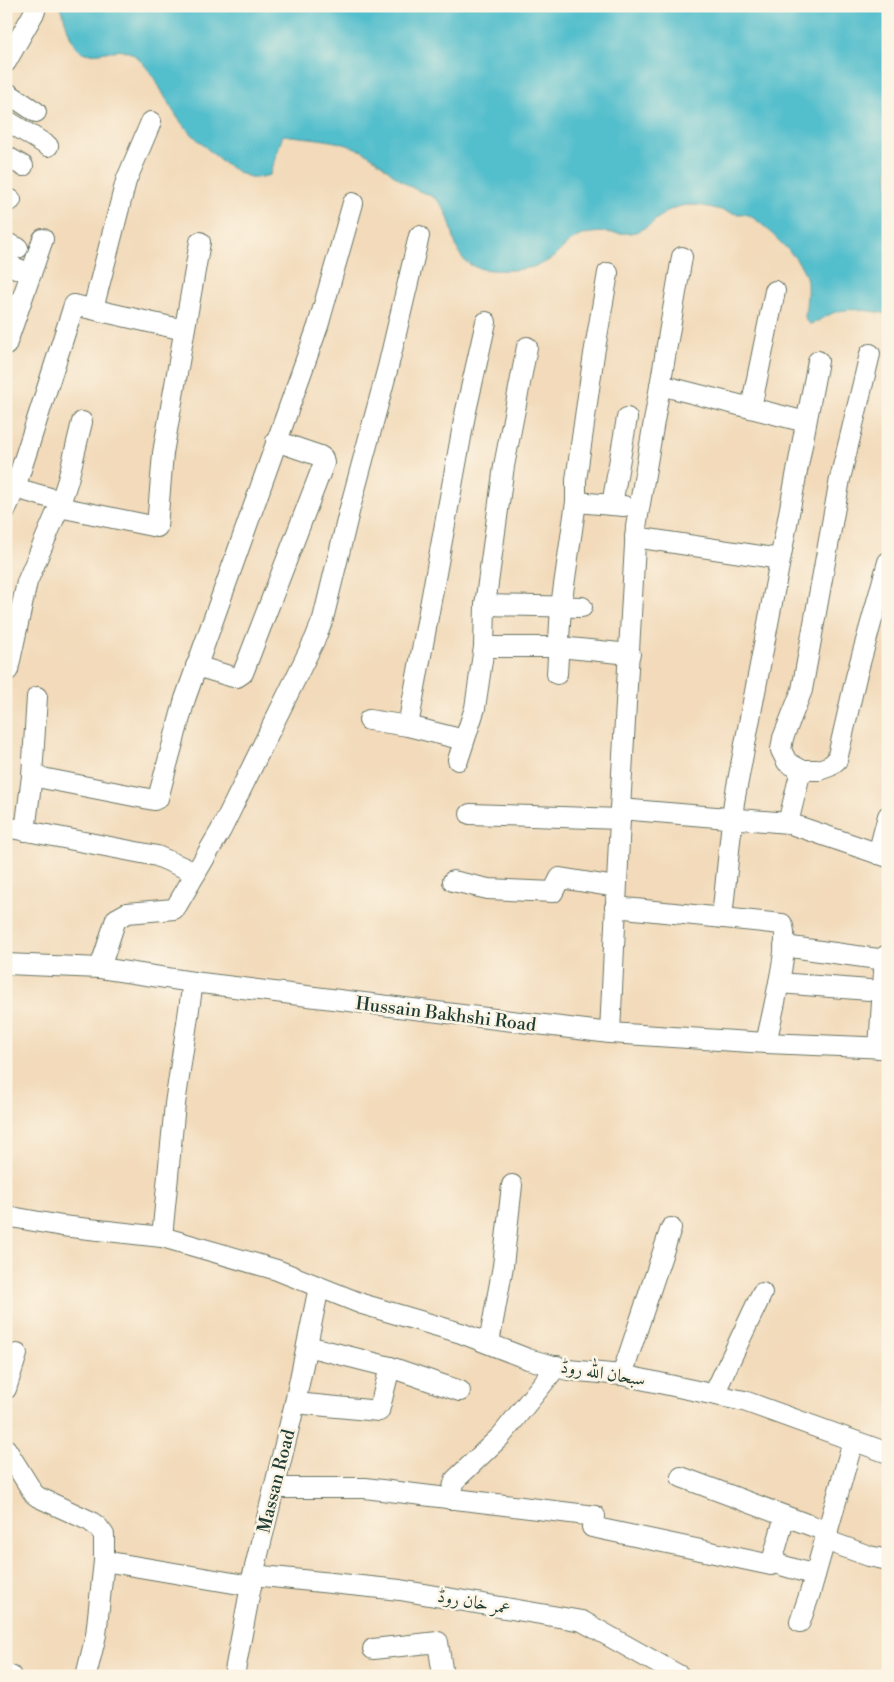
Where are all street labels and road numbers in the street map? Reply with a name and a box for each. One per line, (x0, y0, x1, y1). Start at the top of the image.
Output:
street label: Hussain Bakhshi Road (354, 992, 538, 1037)
street label: سبحان اللہ روڈ (559, 1352, 648, 1392)
street label: Massan Road (252, 1426, 301, 1535)
street label: عمر خان روڈ (435, 1585, 512, 1620)

